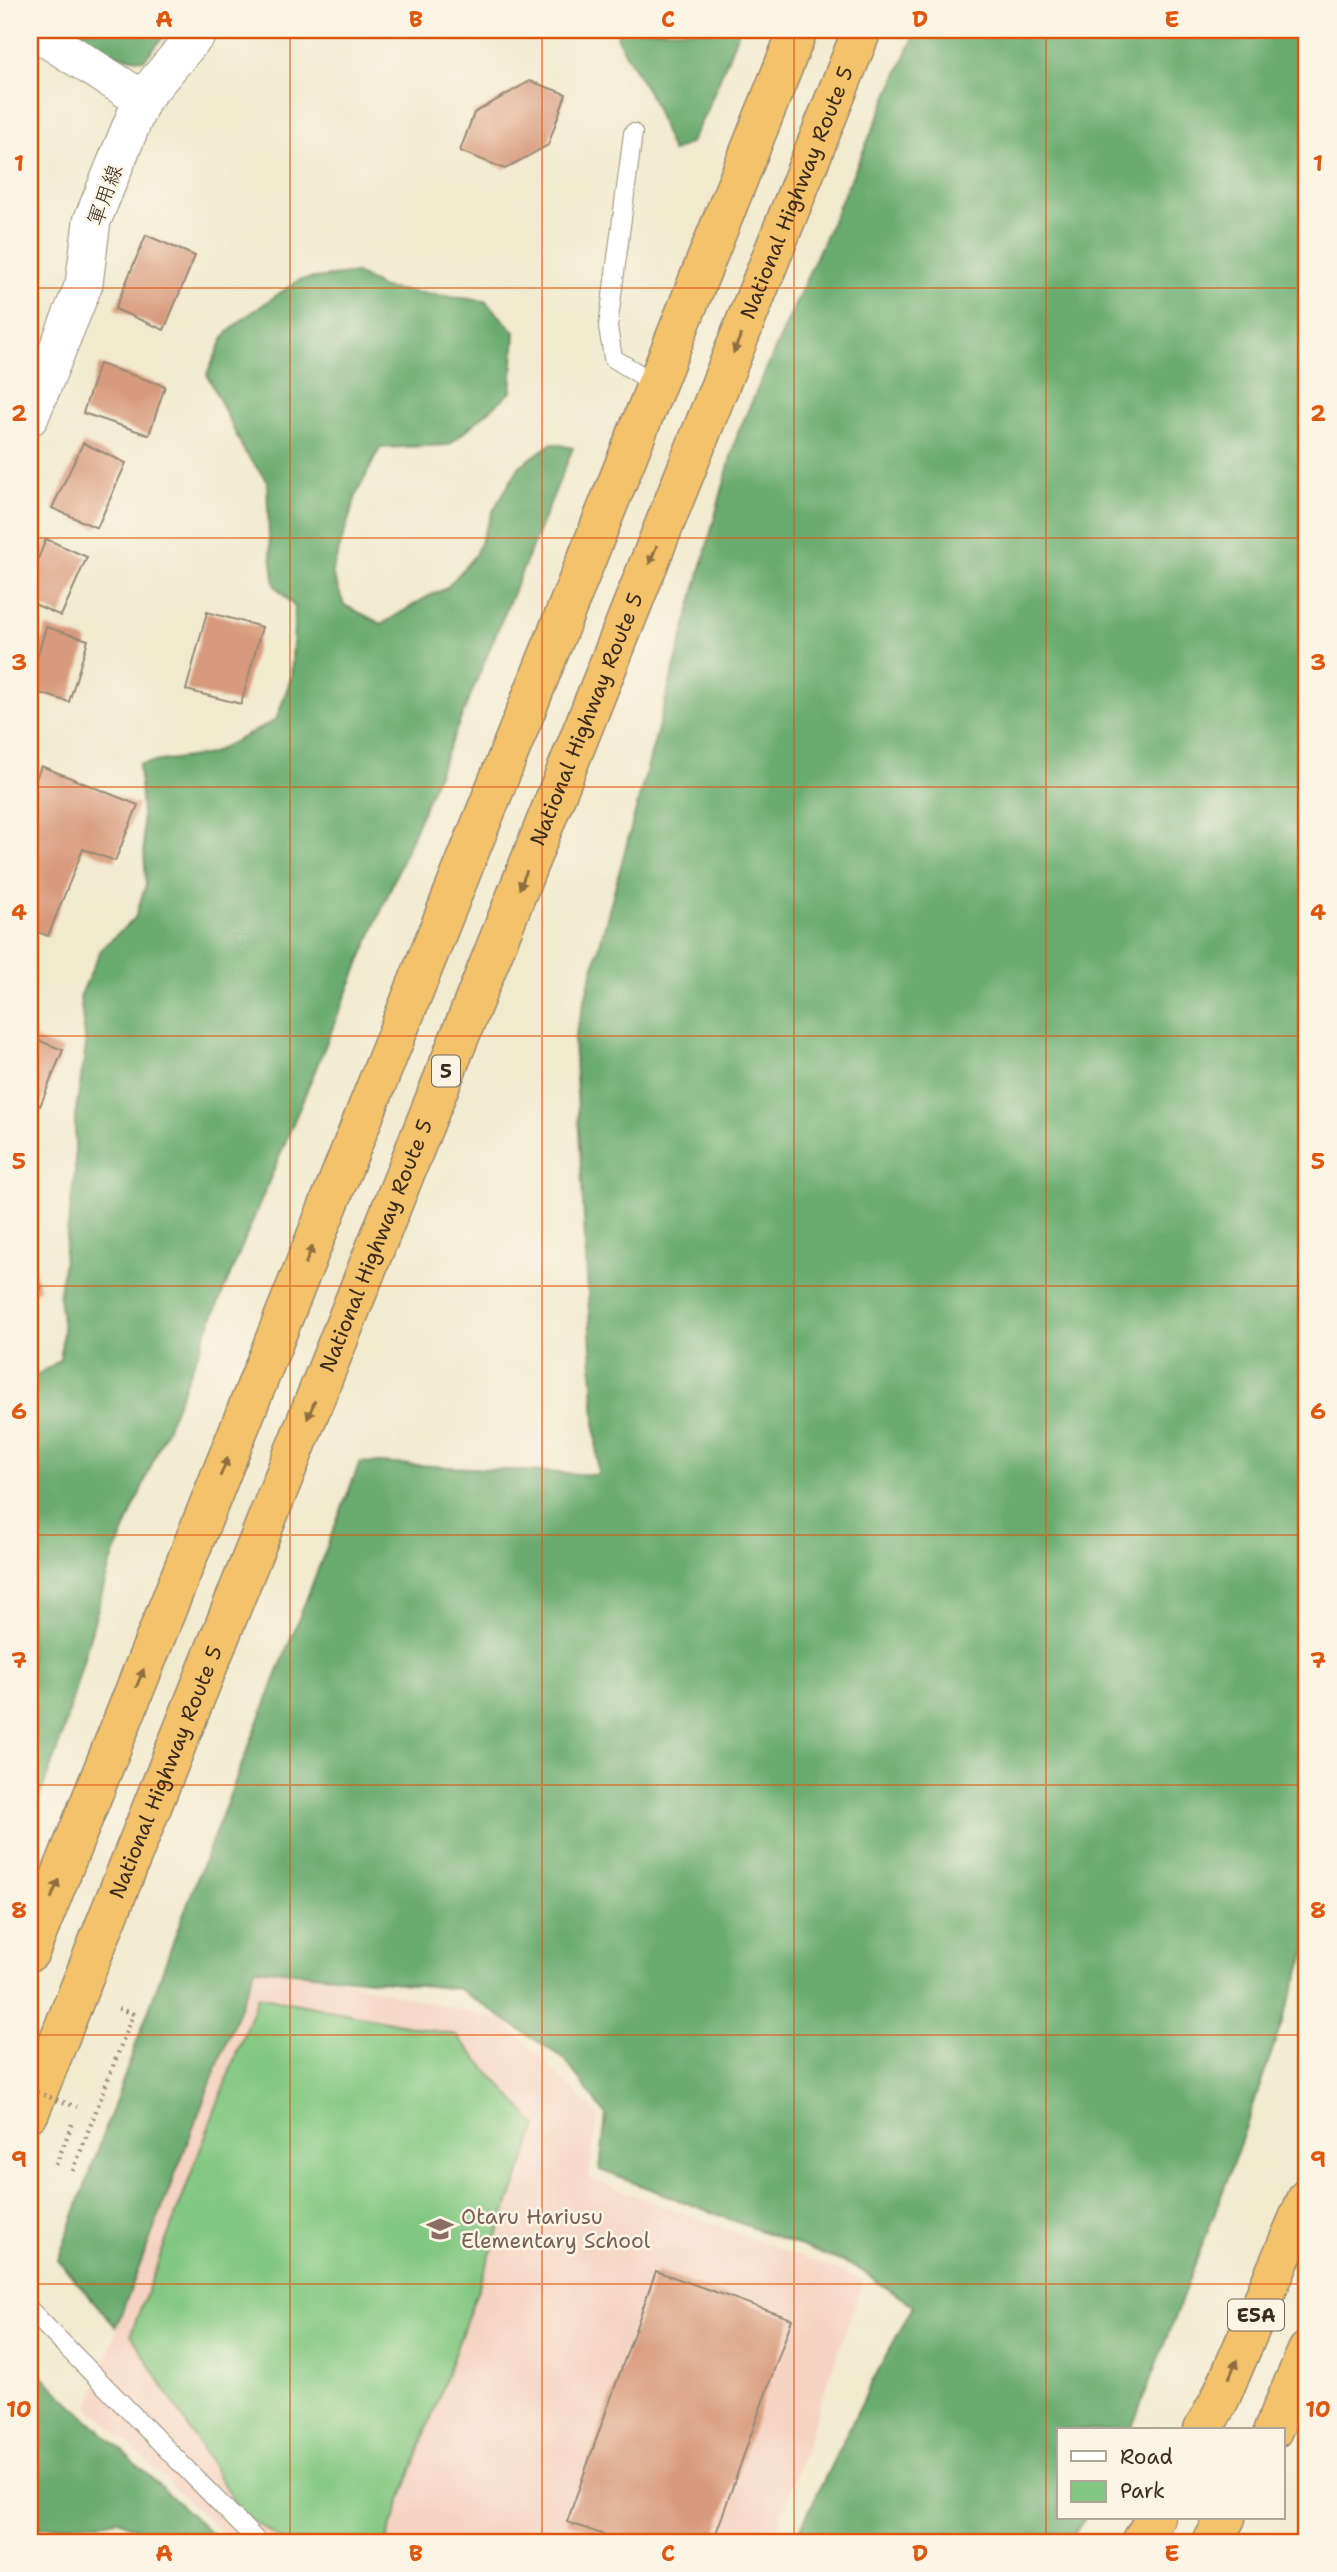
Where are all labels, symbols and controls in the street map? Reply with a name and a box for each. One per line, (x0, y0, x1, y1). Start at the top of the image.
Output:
text: A (155, 4, 173, 34)
text: B (409, 4, 423, 34)
text: C (661, 4, 675, 34)
text: D (912, 4, 928, 34)
text: E (1164, 4, 1180, 34)
street label: National Highway Route 5 (734, 62, 860, 323)
text: 1 (14, 148, 24, 178)
text: 1 (1313, 148, 1323, 178)
street label: 軍用線 (81, 161, 129, 229)
one-way arrow (732, 333, 743, 354)
text: 2 (11, 398, 27, 428)
text: 2 (1310, 398, 1326, 428)
one-way arrow (648, 545, 659, 566)
street label: National Highway Route 5 (523, 588, 650, 850)
text: 3 (11, 647, 27, 677)
text: 3 (1310, 647, 1326, 677)
one-way arrow (517, 870, 529, 890)
text: 4 (11, 897, 27, 927)
text: 4 (1310, 897, 1326, 927)
road number: 5 (432, 1056, 460, 1086)
street label: National Highway Route 5 (313, 1115, 439, 1376)
text: 5 (12, 1146, 26, 1176)
text: 5 (1311, 1146, 1325, 1176)
one-way arrow (303, 1245, 314, 1266)
text: 6 (11, 1396, 27, 1426)
text: 6 (1310, 1396, 1326, 1426)
one-way arrow (305, 1399, 316, 1420)
one-way arrow (219, 1456, 230, 1477)
street label: National Highway Route 5 (103, 1641, 229, 1903)
text: 7 (11, 1645, 27, 1675)
text: 7 (1310, 1645, 1326, 1675)
one-way arrow (134, 1667, 145, 1688)
one-way arrow (50, 1878, 61, 1899)
text: 8 (11, 1895, 27, 1925)
text: 8 (1310, 1895, 1326, 1925)
text: 9 (11, 2144, 27, 2174)
text: 9 (1310, 2144, 1326, 2174)
place label: Otaru Hariusu Elementary School (461, 2203, 651, 2255)
school or university icon: Otaru Hariusu Elementary School (425, 2214, 455, 2244)
road number: E5A (1228, 2300, 1284, 2330)
one-way arrow (1227, 2359, 1239, 2379)
text: 10 (6, 2394, 32, 2424)
text: 10 (1305, 2394, 1331, 2424)
legend (1057, 2428, 1284, 2520)
text: Road (1120, 2443, 1173, 2471)
text: Park (1120, 2477, 1165, 2505)
text: A (155, 2538, 173, 2568)
text: B (409, 2538, 423, 2568)
text: C (661, 2538, 675, 2568)
text: D (912, 2538, 928, 2568)
text: E (1164, 2538, 1180, 2568)

